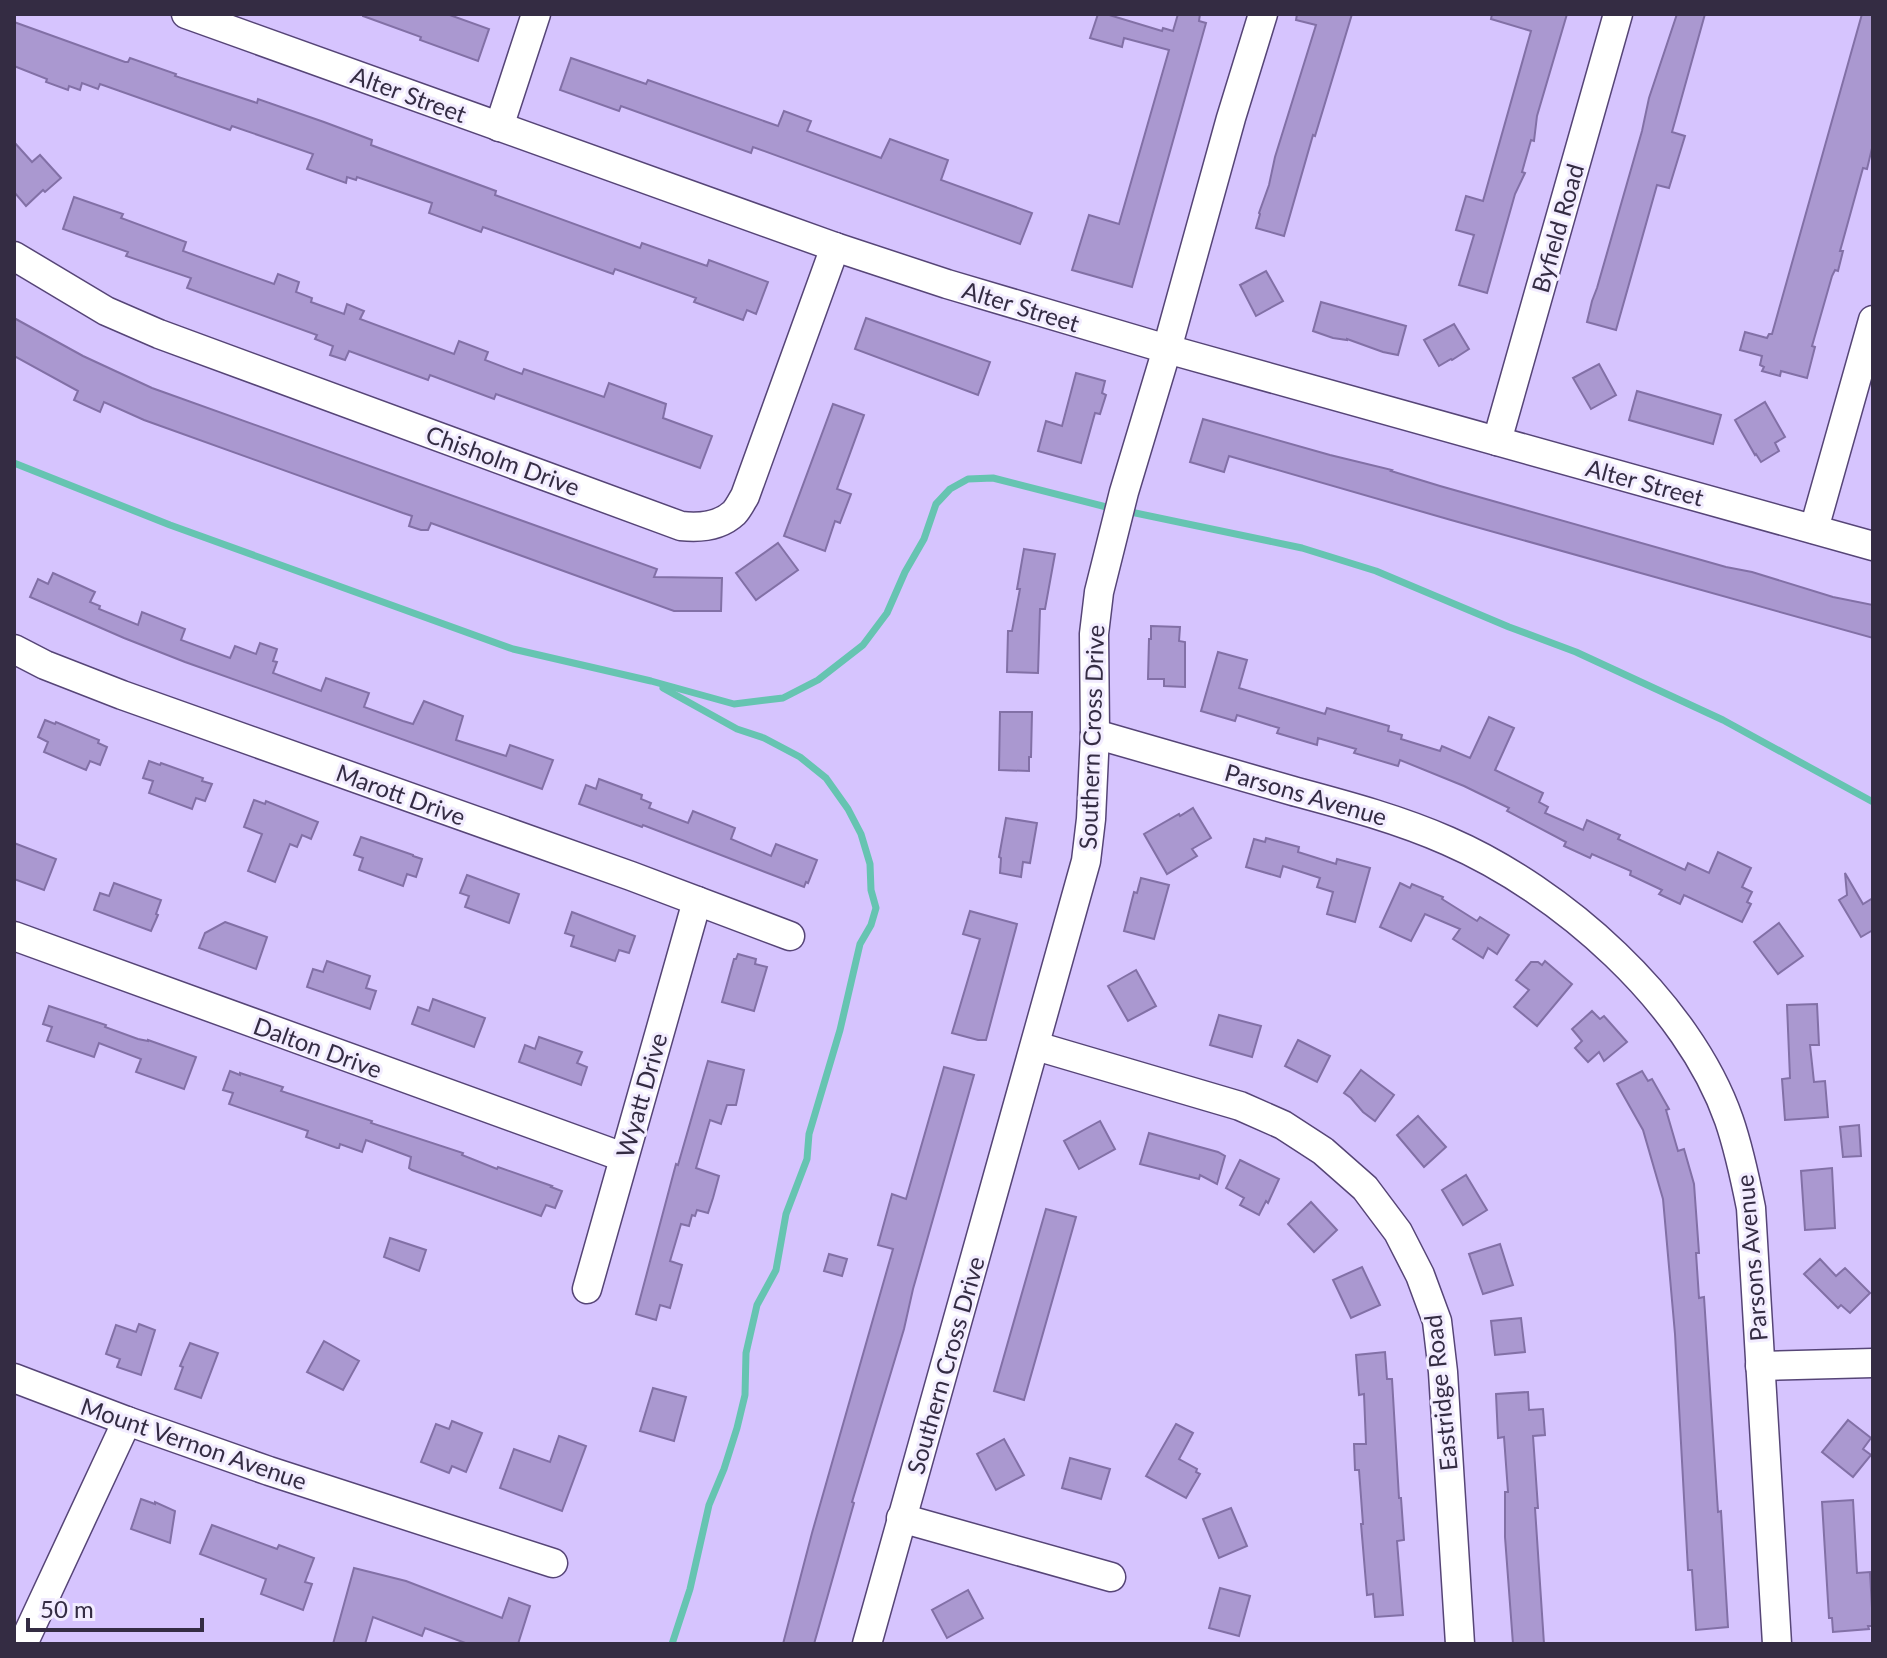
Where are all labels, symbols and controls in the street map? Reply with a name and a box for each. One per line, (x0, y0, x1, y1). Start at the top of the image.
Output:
street label: Alter Street (347, 60, 471, 128)
street label: Byfield Road (1525, 160, 1589, 296)
street label: Alter Street (959, 274, 1083, 338)
street label: Chisholm Drive (422, 419, 584, 501)
street label: Alter Street (1583, 452, 1707, 512)
street label: Southern Cross Drive (1073, 624, 1109, 850)
street label: Marott Drive (332, 757, 470, 831)
street label: Parsons Avenue (1222, 757, 1390, 831)
street label: Dalton Drive (250, 1010, 386, 1084)
street label: Wyatt Drive (609, 1029, 673, 1161)
street label: Parsons Avenue (1729, 1173, 1773, 1343)
street label: Southern Cross Drive (900, 1253, 990, 1477)
street label: Eastridge Road (1417, 1313, 1463, 1473)
street label: Mount Vernon Avenue (77, 1391, 311, 1495)
scale bar (28, 1582, 202, 1632)
text: 50 m (40, 1594, 94, 1623)

